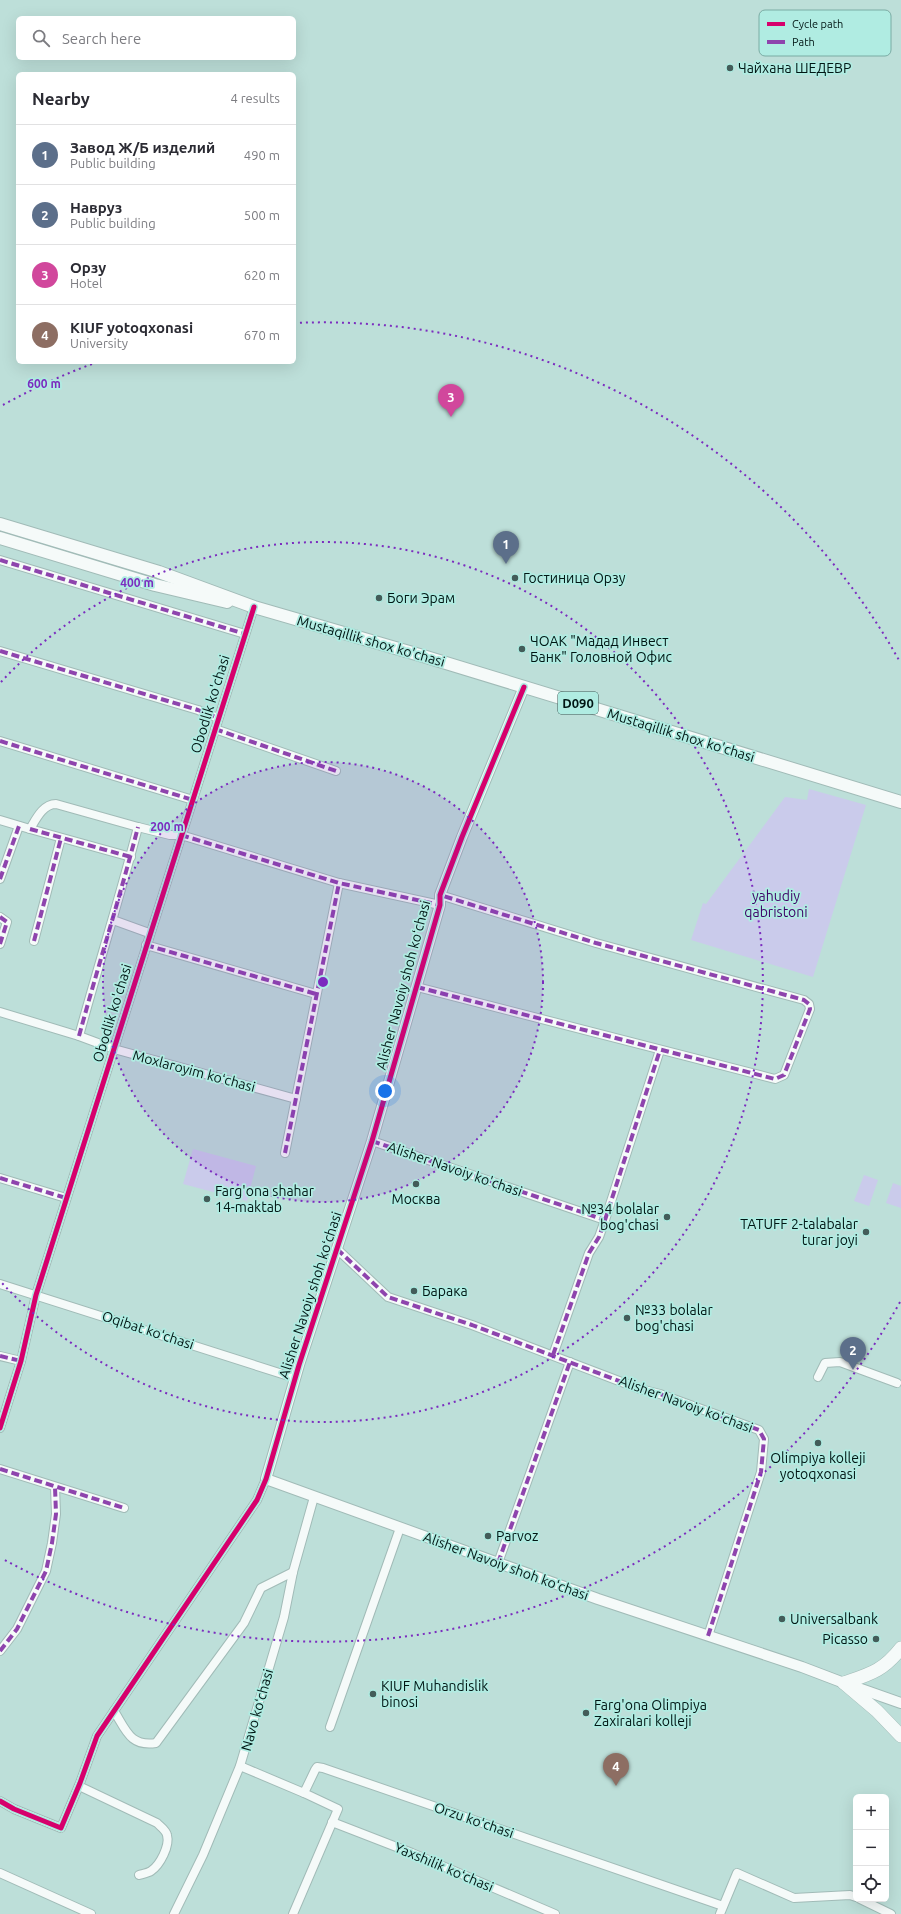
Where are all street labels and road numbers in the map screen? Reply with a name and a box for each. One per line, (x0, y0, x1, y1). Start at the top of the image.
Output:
street label: Mustaqillik shox ko'chasi (295, 612, 447, 670)
street label: Obodlik ko'chasi (187, 653, 233, 755)
road number: D090 (558, 692, 598, 714)
street label: Mustaqillik shox ko'chasi (605, 705, 757, 765)
street label: Alisher Navoiy shoh koʻchasi (373, 899, 433, 1071)
street label: Obodlik ko'chasi (89, 962, 135, 1064)
street label: Moxlaroyim koʻchasi (131, 1047, 257, 1095)
street label: Alisher Navoiy ko'chasi (386, 1138, 524, 1200)
street label: Alisher Navoiy shoh koʻchasi (275, 1209, 345, 1381)
street label: Oqibat koʻchasi (100, 1308, 196, 1352)
street label: Alisher Navoiy ko'chasi (617, 1372, 755, 1436)
street label: Alisher Navoiy shoh koʻchasi (421, 1529, 591, 1603)
street label: Navo koʻchasi (238, 1667, 276, 1753)
street label: Orzu koʻchasi (432, 1799, 516, 1841)
street label: Yaxshilik koʻchasi (392, 1839, 496, 1895)

